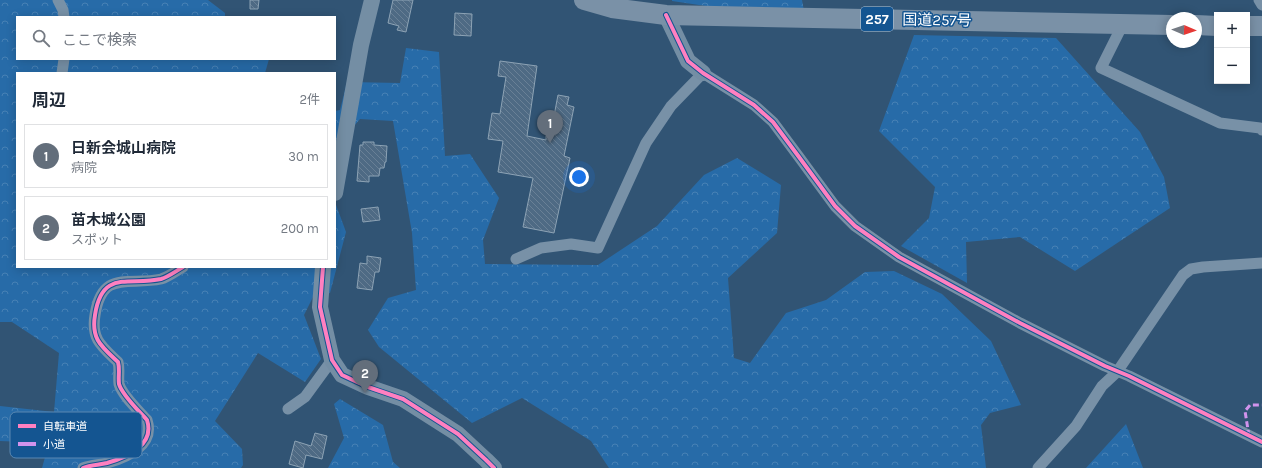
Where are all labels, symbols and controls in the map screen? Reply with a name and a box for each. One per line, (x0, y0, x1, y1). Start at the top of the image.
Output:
road number: 257 (861, 7, 893, 31)
street label: 国道257号 (902, 10, 972, 30)
north arrow (1166, 12, 1202, 48)
map controls (1214, 12, 1250, 84)
button: + (1214, 12, 1250, 48)
search box (16, 16, 336, 60)
icon: search (30, 27, 52, 49)
text: ここで検索 (62, 31, 137, 49)
button: − (1214, 48, 1250, 84)
text: 周辺 (32, 90, 66, 110)
text: 2件 (299, 92, 320, 107)
pin: 1 (537, 110, 563, 143)
text: 日新会城山病院 (71, 139, 176, 157)
text: 1 (44, 149, 48, 164)
text: 30 m (288, 149, 319, 164)
text: 病院 (71, 160, 97, 175)
your location (569, 167, 589, 187)
text: 苗木城公園 (71, 211, 146, 229)
text: 2 (42, 221, 50, 236)
text: 200 m (281, 221, 319, 236)
text: スポット (71, 232, 123, 247)
pin: 2 (352, 360, 378, 393)
legend (10, 412, 142, 458)
text: 自転車道 (43, 420, 87, 433)
text: 小道 (43, 438, 65, 451)

